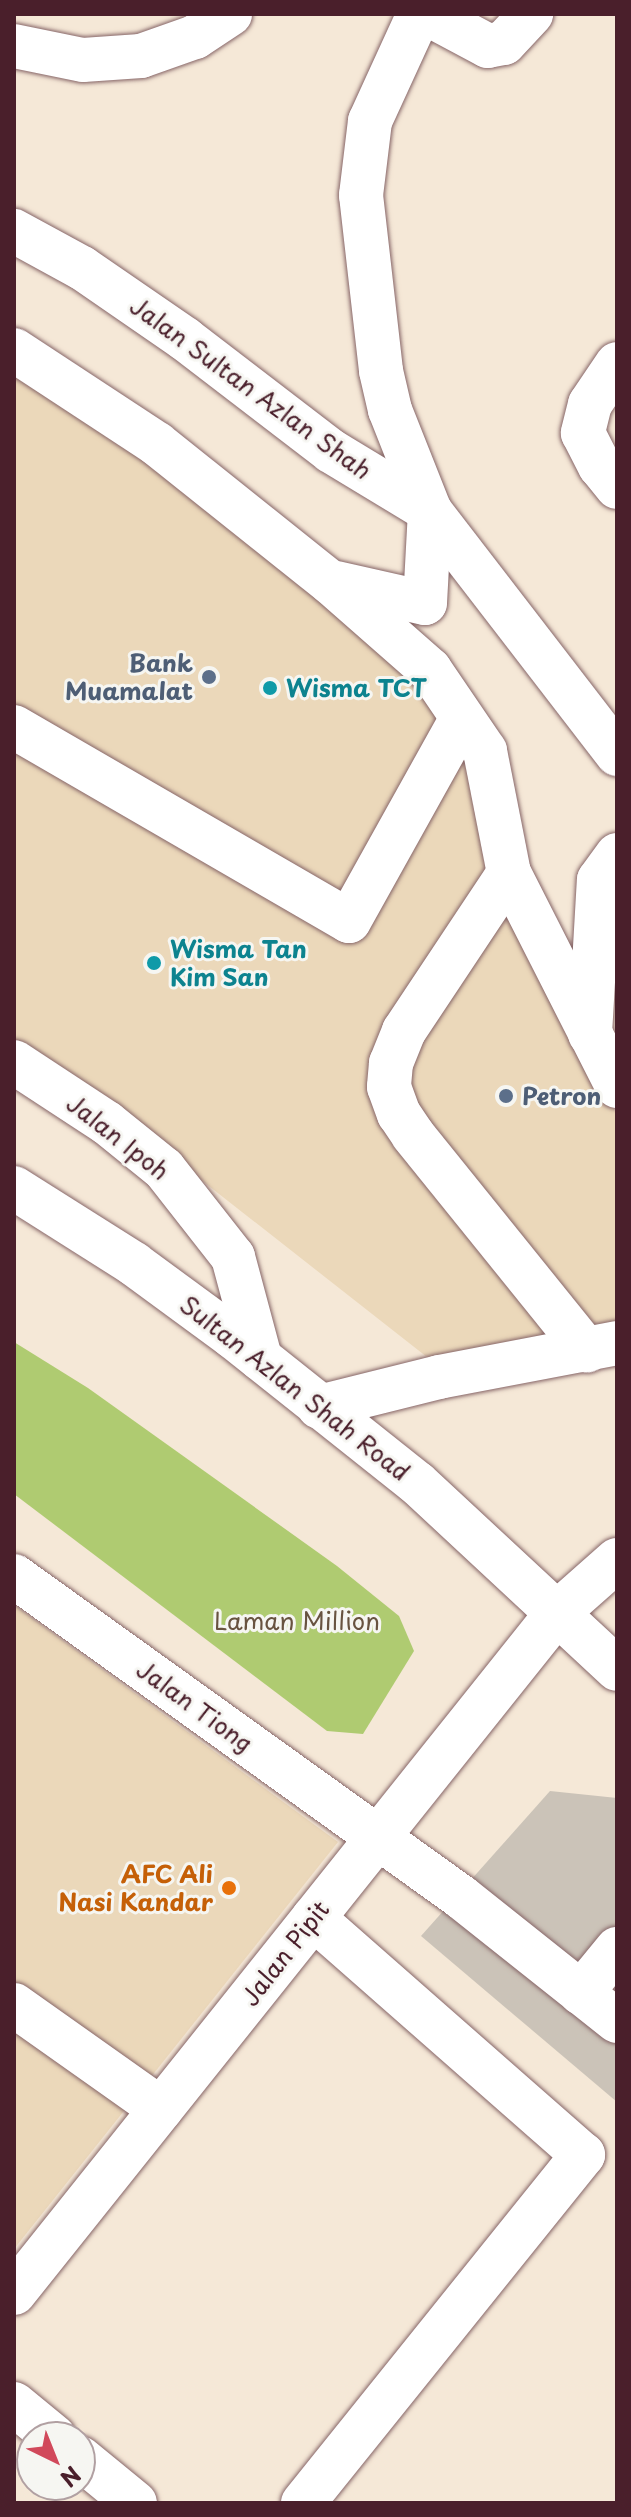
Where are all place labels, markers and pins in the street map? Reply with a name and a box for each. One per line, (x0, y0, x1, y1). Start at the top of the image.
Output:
place label: Bank Muamalat (65, 649, 193, 705)
marker: Bank Muamalat (200, 668, 218, 686)
place label: Wisma TCT (286, 674, 426, 702)
marker: Wisma TCT (261, 679, 279, 697)
place label: Wisma Tan Kim San (170, 935, 305, 991)
marker: Wisma Tan Kim San (145, 954, 163, 972)
place label: Petron (522, 1082, 601, 1110)
marker: Petron (497, 1087, 515, 1105)
place label: AFC Ali Nasi Kandar (60, 1860, 213, 1916)
marker: AFC Ali Nasi Kandar (220, 1879, 238, 1897)

